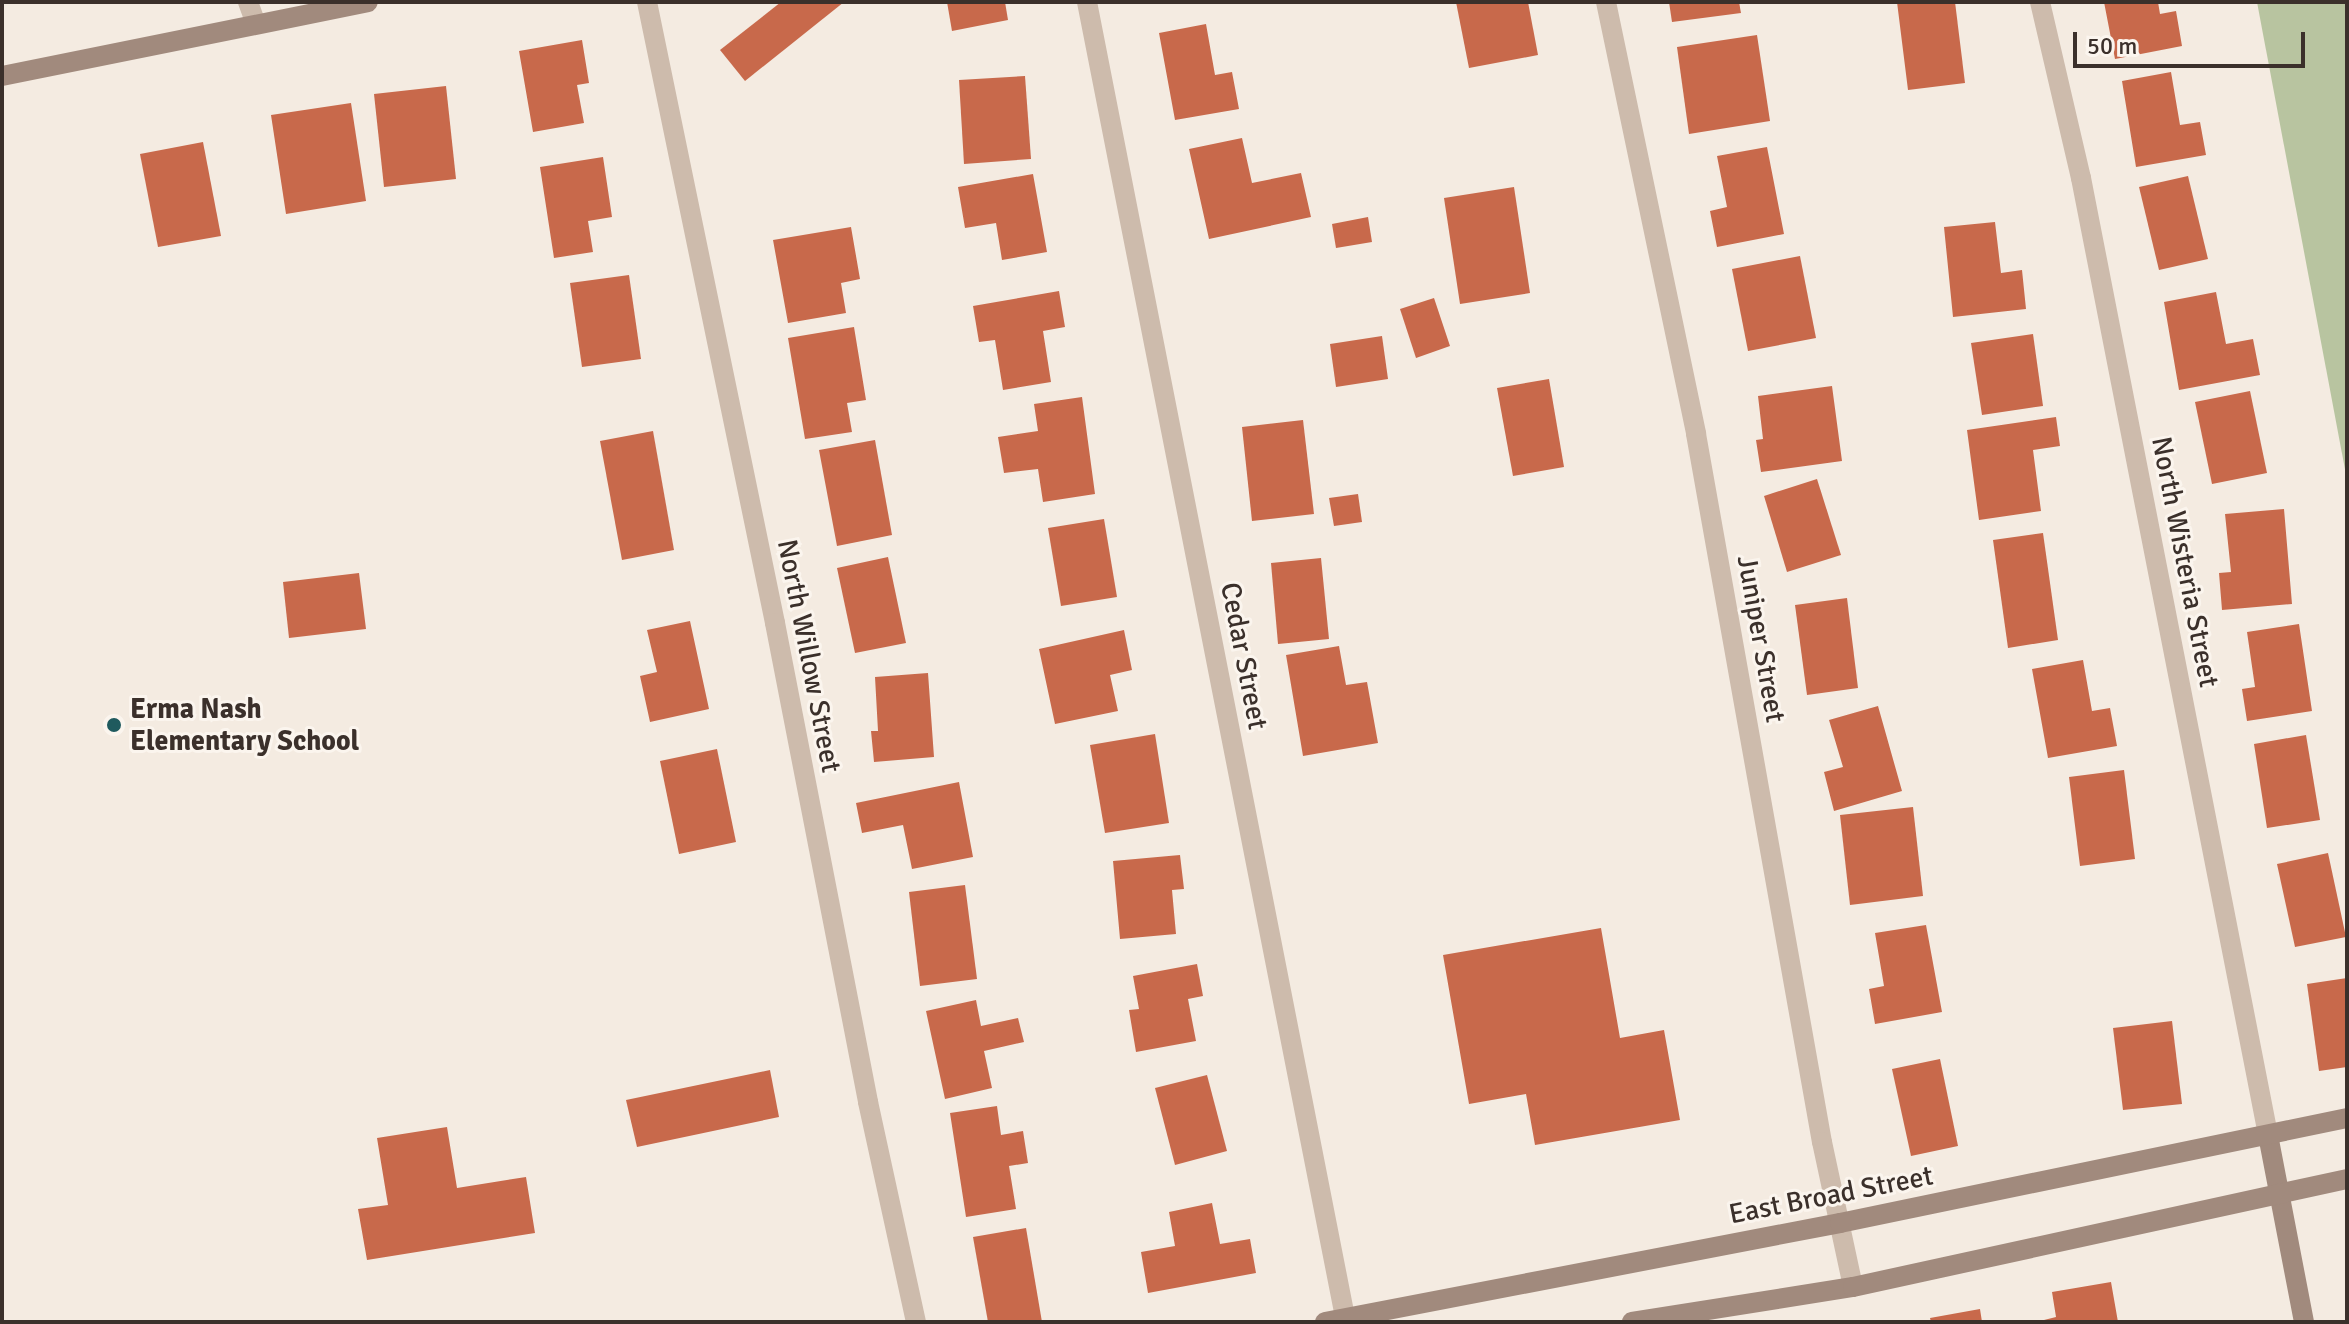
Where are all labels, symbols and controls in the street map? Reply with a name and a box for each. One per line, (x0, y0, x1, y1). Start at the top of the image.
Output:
scale bar (2077, 16, 2309, 66)
text: 50 m (2087, 31, 2137, 61)
street label: North Wisteria Street (2144, 434, 2226, 690)
street label: North Willow Street (770, 537, 848, 775)
street label: Juniper Street (1730, 553, 1792, 725)
street label: Cedar Street (1213, 580, 1275, 732)
place label: Erma Nash Elementary School (130, 692, 359, 758)
marker: Erma Nash Elementary School (105, 716, 123, 734)
street label: East Broad Street (1726, 1159, 1936, 1231)

